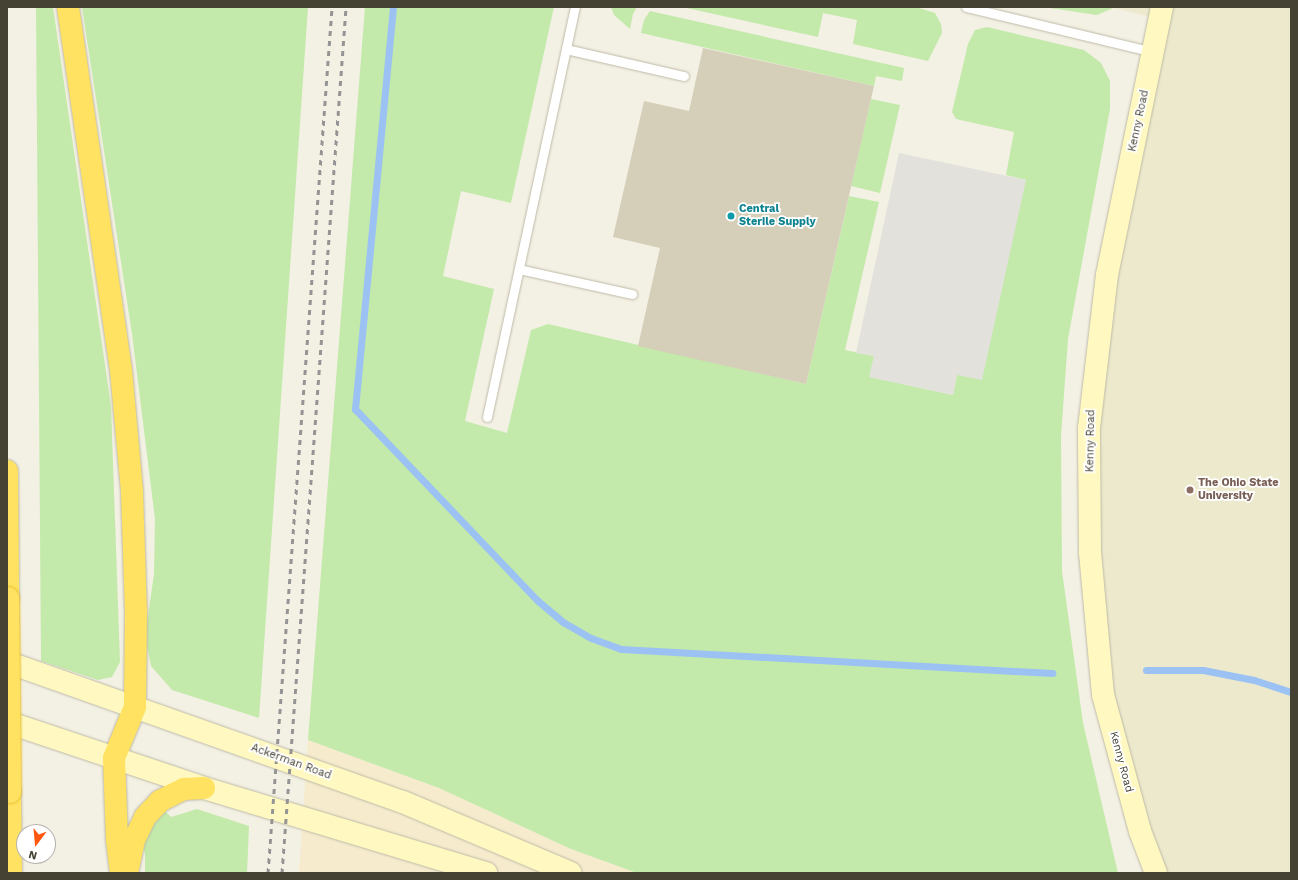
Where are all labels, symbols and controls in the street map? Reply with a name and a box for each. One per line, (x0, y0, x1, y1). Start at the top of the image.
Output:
street label: Kenny Road (1126, 89, 1152, 153)
place label: Central Sterile Supply (739, 203, 816, 229)
marker: Central Sterile Supply (726, 211, 736, 221)
street label: Kenny Road (1084, 409, 1098, 473)
place label: The Ohio State University (1198, 477, 1279, 503)
marker: The Ohio State University (1185, 485, 1195, 495)
street label: Kenny Road (1106, 730, 1136, 794)
street label: Ackerman Road (249, 741, 333, 783)
north arrow (16, 824, 56, 864)
text: N (27, 848, 39, 862)

